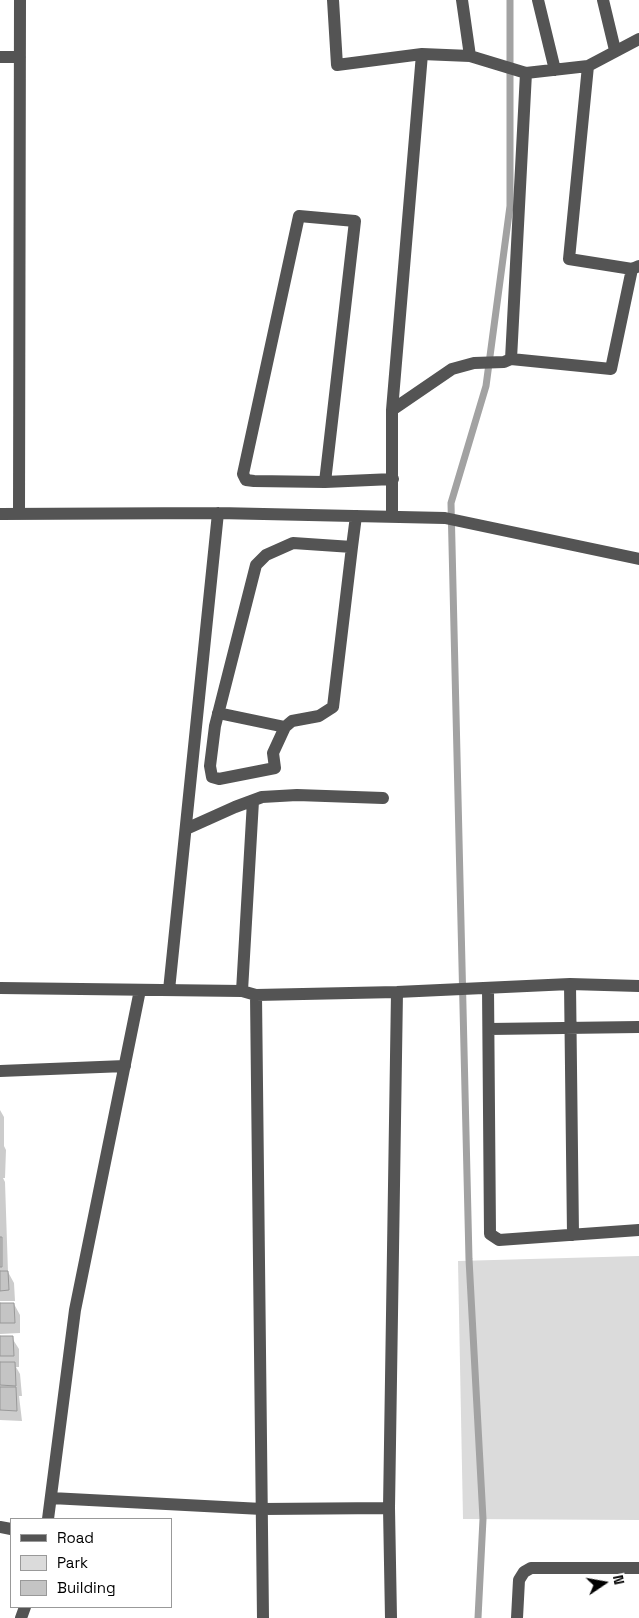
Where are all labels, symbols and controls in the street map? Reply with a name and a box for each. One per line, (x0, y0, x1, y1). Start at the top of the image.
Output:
legend (10, 1518, 172, 1608)
text: Road (57, 1528, 94, 1547)
text: Park (57, 1553, 88, 1572)
north arrow (579, 1558, 629, 1608)
text: N (609, 1573, 628, 1586)
text: Building (57, 1578, 116, 1597)

